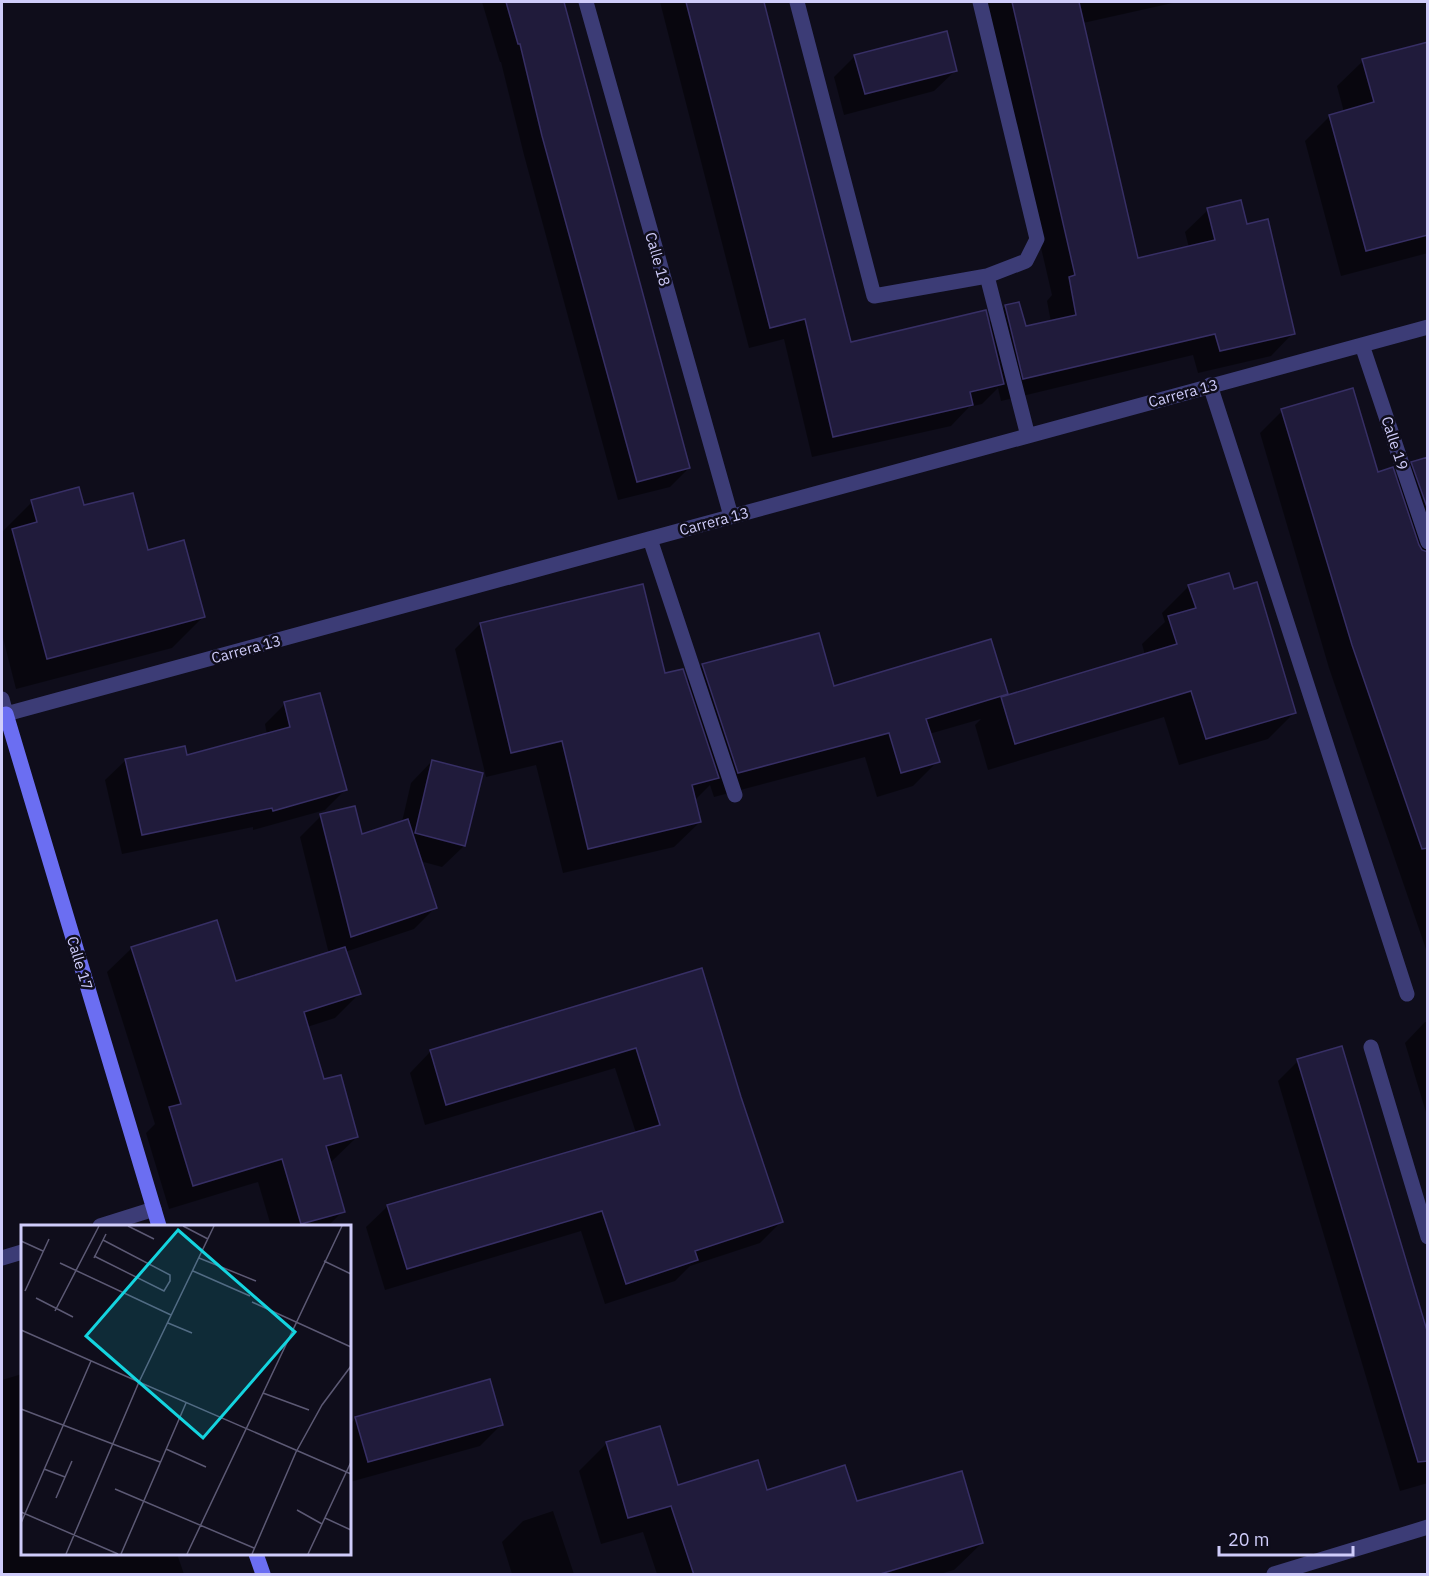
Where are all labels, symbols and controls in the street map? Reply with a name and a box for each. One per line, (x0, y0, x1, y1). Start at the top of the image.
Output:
street label: Calle 18 (641, 230, 675, 288)
street label: Carrera 13 (1146, 375, 1220, 411)
street label: Calle 19 (1377, 414, 1413, 472)
street label: Carrera 13 (677, 503, 751, 539)
street label: Carrera 13 (209, 631, 283, 667)
street label: Calle 17 (63, 934, 97, 992)
inset map (21, 1225, 351, 1555)
scale bar (1219, 1519, 1352, 1557)
text: 20 m (1228, 1528, 1270, 1551)

